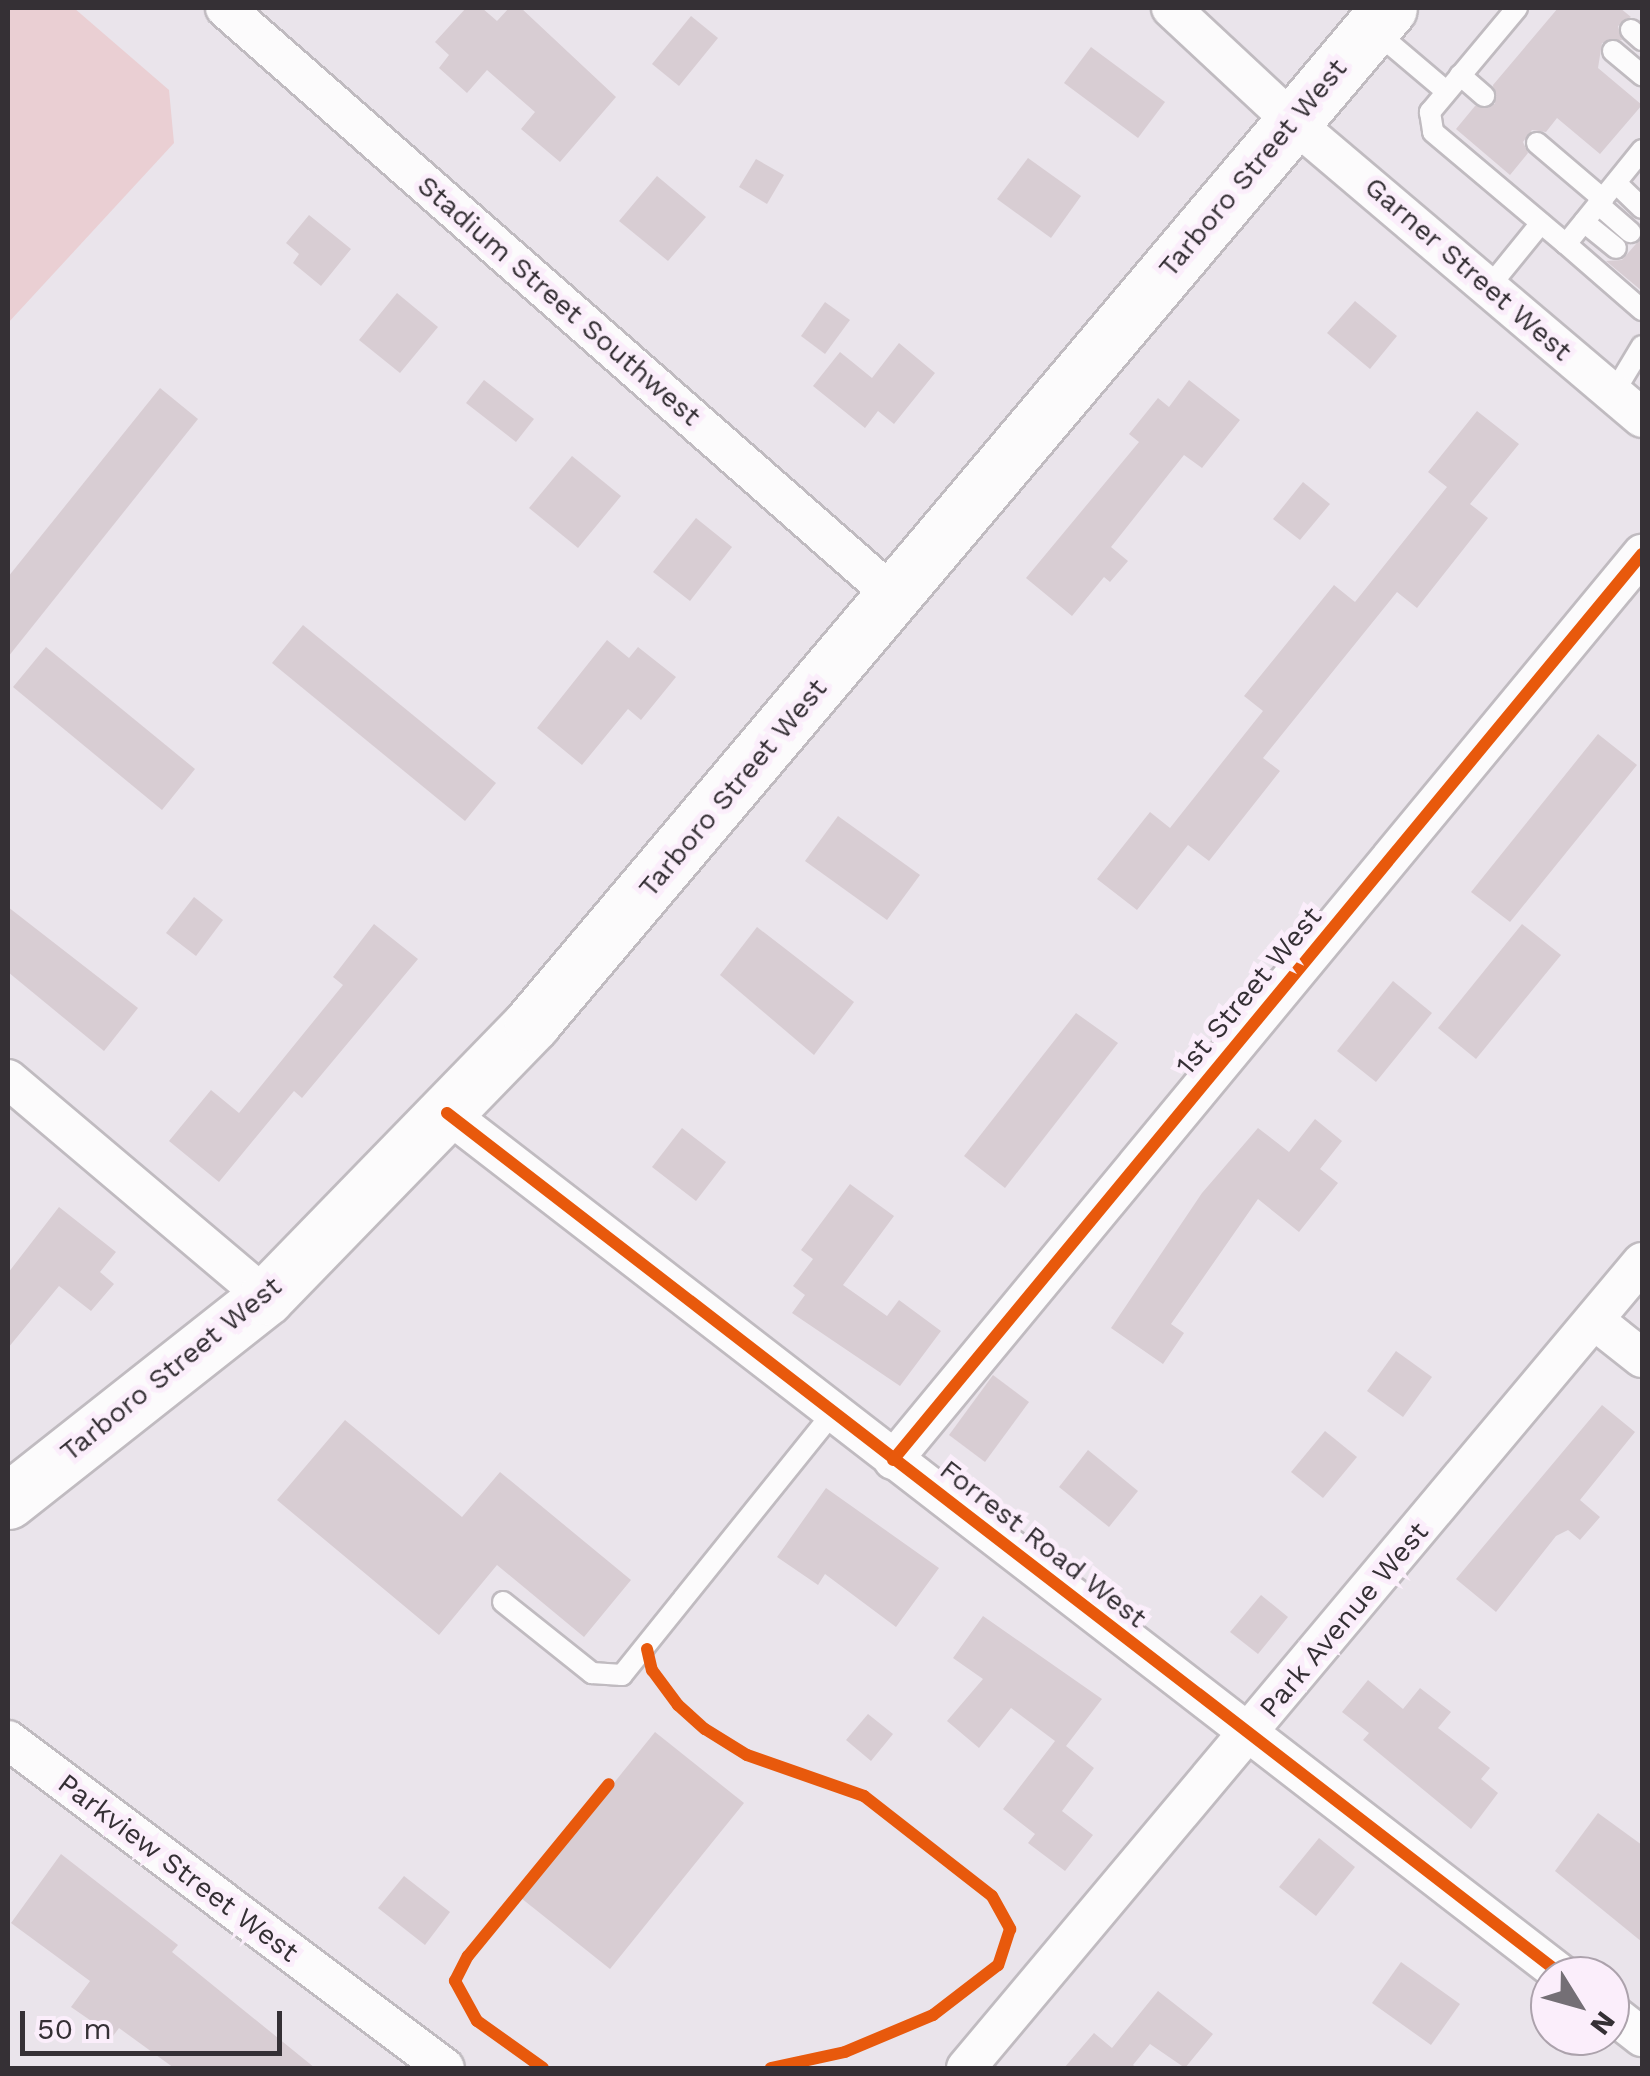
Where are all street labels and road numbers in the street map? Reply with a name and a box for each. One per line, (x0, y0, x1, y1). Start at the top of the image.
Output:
street label: Tarboro Street West (1152, 52, 1354, 284)
street label: Stadium Street Southwest (410, 169, 708, 433)
street label: Garner Street West (1357, 170, 1579, 368)
street label: Tarboro Street West (632, 672, 834, 904)
street label: 1st Street West (1169, 900, 1329, 1082)
street label: Tarboro Street West (53, 1269, 289, 1469)
street label: Forrest Road West (933, 1453, 1153, 1635)
street label: Park Avenue West (1252, 1515, 1436, 1725)
street label: Parkview Street West (51, 1766, 305, 1970)

